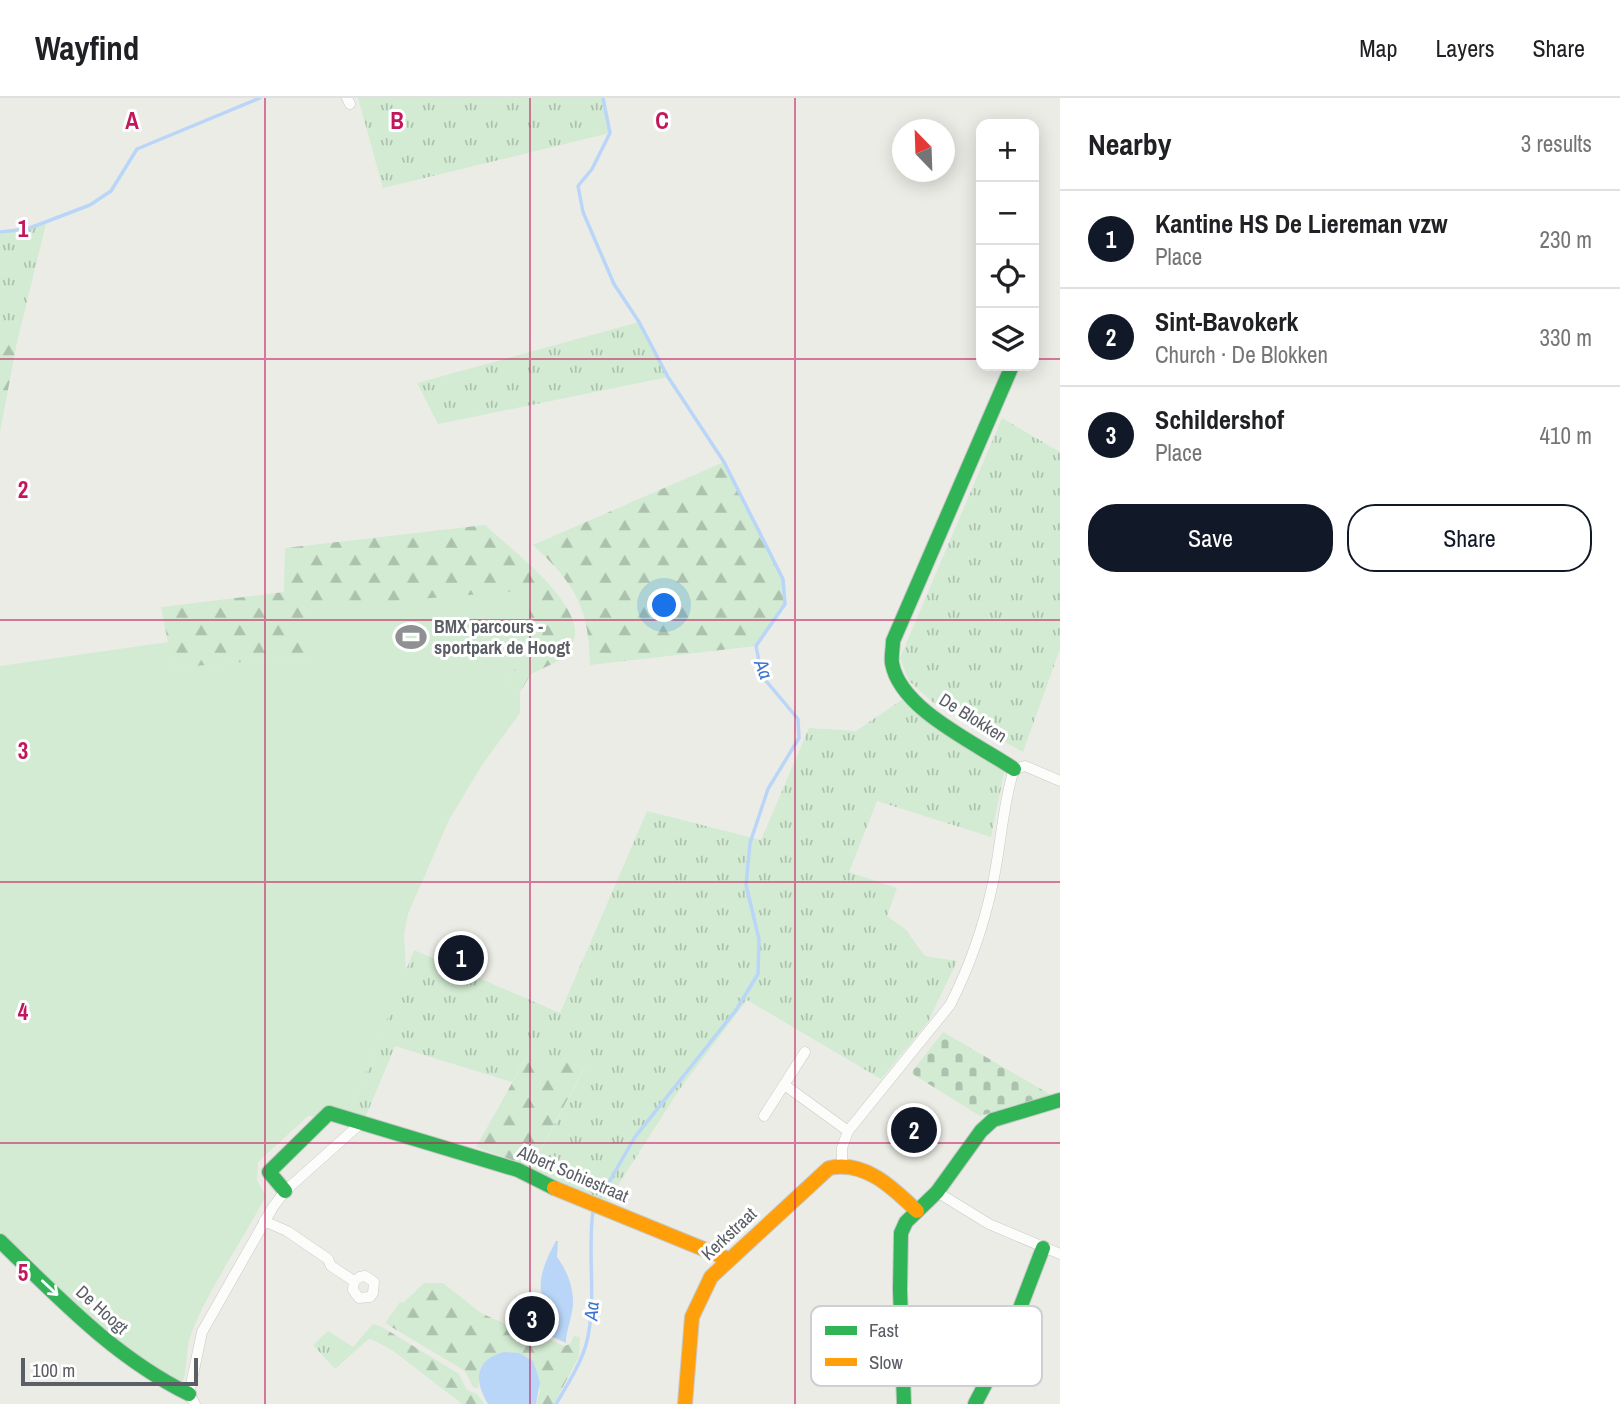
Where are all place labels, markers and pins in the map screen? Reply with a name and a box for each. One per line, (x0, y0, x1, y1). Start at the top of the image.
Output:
place label: BMX parcours - sportpark de Hoogt (434, 614, 570, 660)
sports icon: BMX parcours - sportpark de Hoogt (394, 620, 428, 654)
pin: 1 (438, 932, 484, 984)
pin: 2 (891, 1104, 937, 1156)
pin: 3 (509, 1293, 555, 1345)

